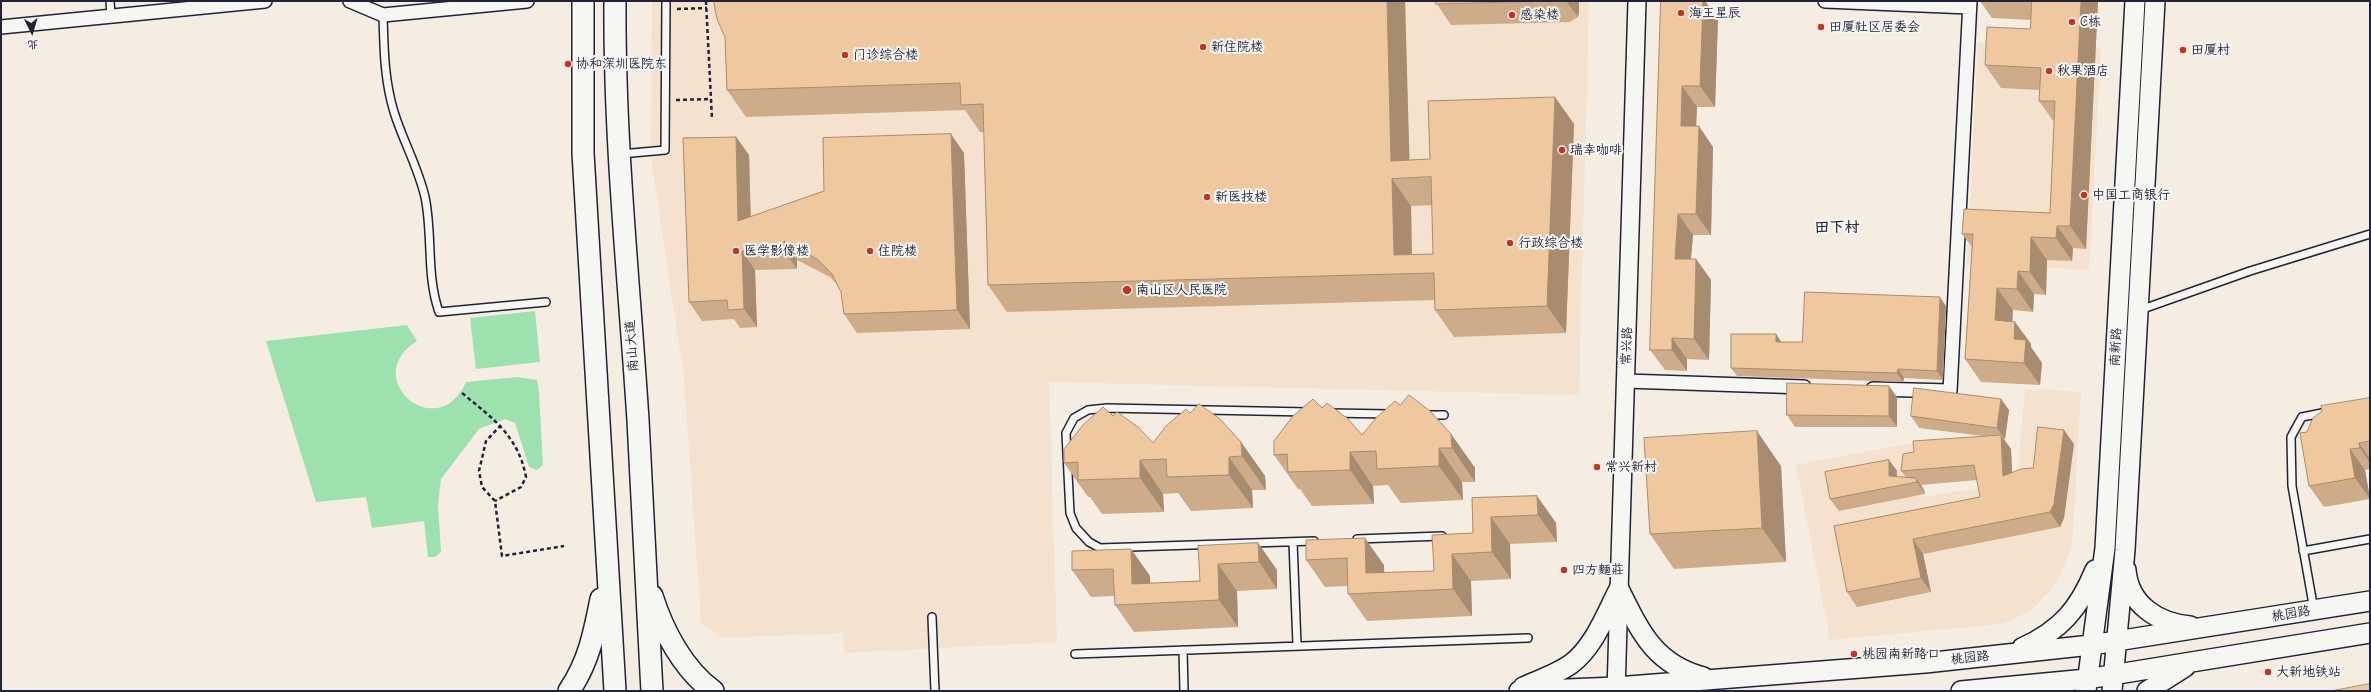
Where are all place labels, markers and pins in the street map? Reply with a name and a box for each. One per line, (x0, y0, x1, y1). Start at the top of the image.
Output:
place label: 海王星辰 (1689, 5, 1741, 21)
place label: 感染楼 (1520, 7, 1559, 23)
marker: 海王星辰 (1676, 8, 1686, 18)
marker: 感染楼 (1507, 10, 1517, 20)
place label: C栋 (2080, 14, 2101, 30)
marker: C栋 (2067, 17, 2077, 27)
place label: 田厦社区居委会 (1829, 19, 1920, 35)
marker: 田厦社区居委会 (1816, 22, 1826, 32)
place label: 新住院楼 (1211, 39, 1263, 55)
marker: 新住院楼 (1198, 42, 1208, 52)
place label: 田厦村 (2191, 42, 2230, 58)
marker: 田厦村 (2178, 45, 2188, 55)
place label: 门诊综合楼 (853, 47, 918, 63)
marker: 门诊综合楼 (840, 50, 850, 60)
place label: 协和深圳医院东 (576, 56, 667, 72)
marker: 协和深圳医院东 (563, 59, 573, 69)
place label: 秋果酒店 (2057, 63, 2109, 79)
marker: 秋果酒店 (2044, 66, 2054, 76)
place label: 瑞幸咖啡 (1570, 142, 1622, 158)
marker: 瑞幸咖啡 (1557, 145, 1567, 155)
place label: 中国工商银行 (2092, 187, 2170, 203)
place label: 新医技楼 (1215, 189, 1267, 205)
marker: 中国工商银行 (2079, 190, 2089, 200)
marker: 新医技楼 (1202, 192, 1212, 202)
place label: 行政综合楼 (1518, 235, 1583, 251)
marker: 行政综合楼 (1505, 238, 1515, 248)
place label: 医学影像楼 (744, 243, 809, 259)
place label: 住院楼 (878, 243, 917, 259)
marker: 医学影像楼 (731, 246, 741, 256)
marker: 住院楼 (865, 246, 875, 256)
place label: 南山区人民医院 (1136, 282, 1227, 298)
marker: 南山区人民医院 (1121, 284, 1133, 296)
place label: 常兴新村 (1605, 459, 1657, 475)
marker: 常兴新村 (1592, 462, 1602, 472)
place label: 四方麵莊 (1572, 562, 1624, 578)
marker: 四方麵莊 (1559, 565, 1569, 575)
place label: 桃园南新路口 (1862, 646, 1940, 662)
marker: 桃园南新路口 (1849, 649, 1859, 659)
place label: 大新地铁站 (2276, 664, 2341, 680)
marker: 大新地铁站 (2263, 667, 2273, 677)

